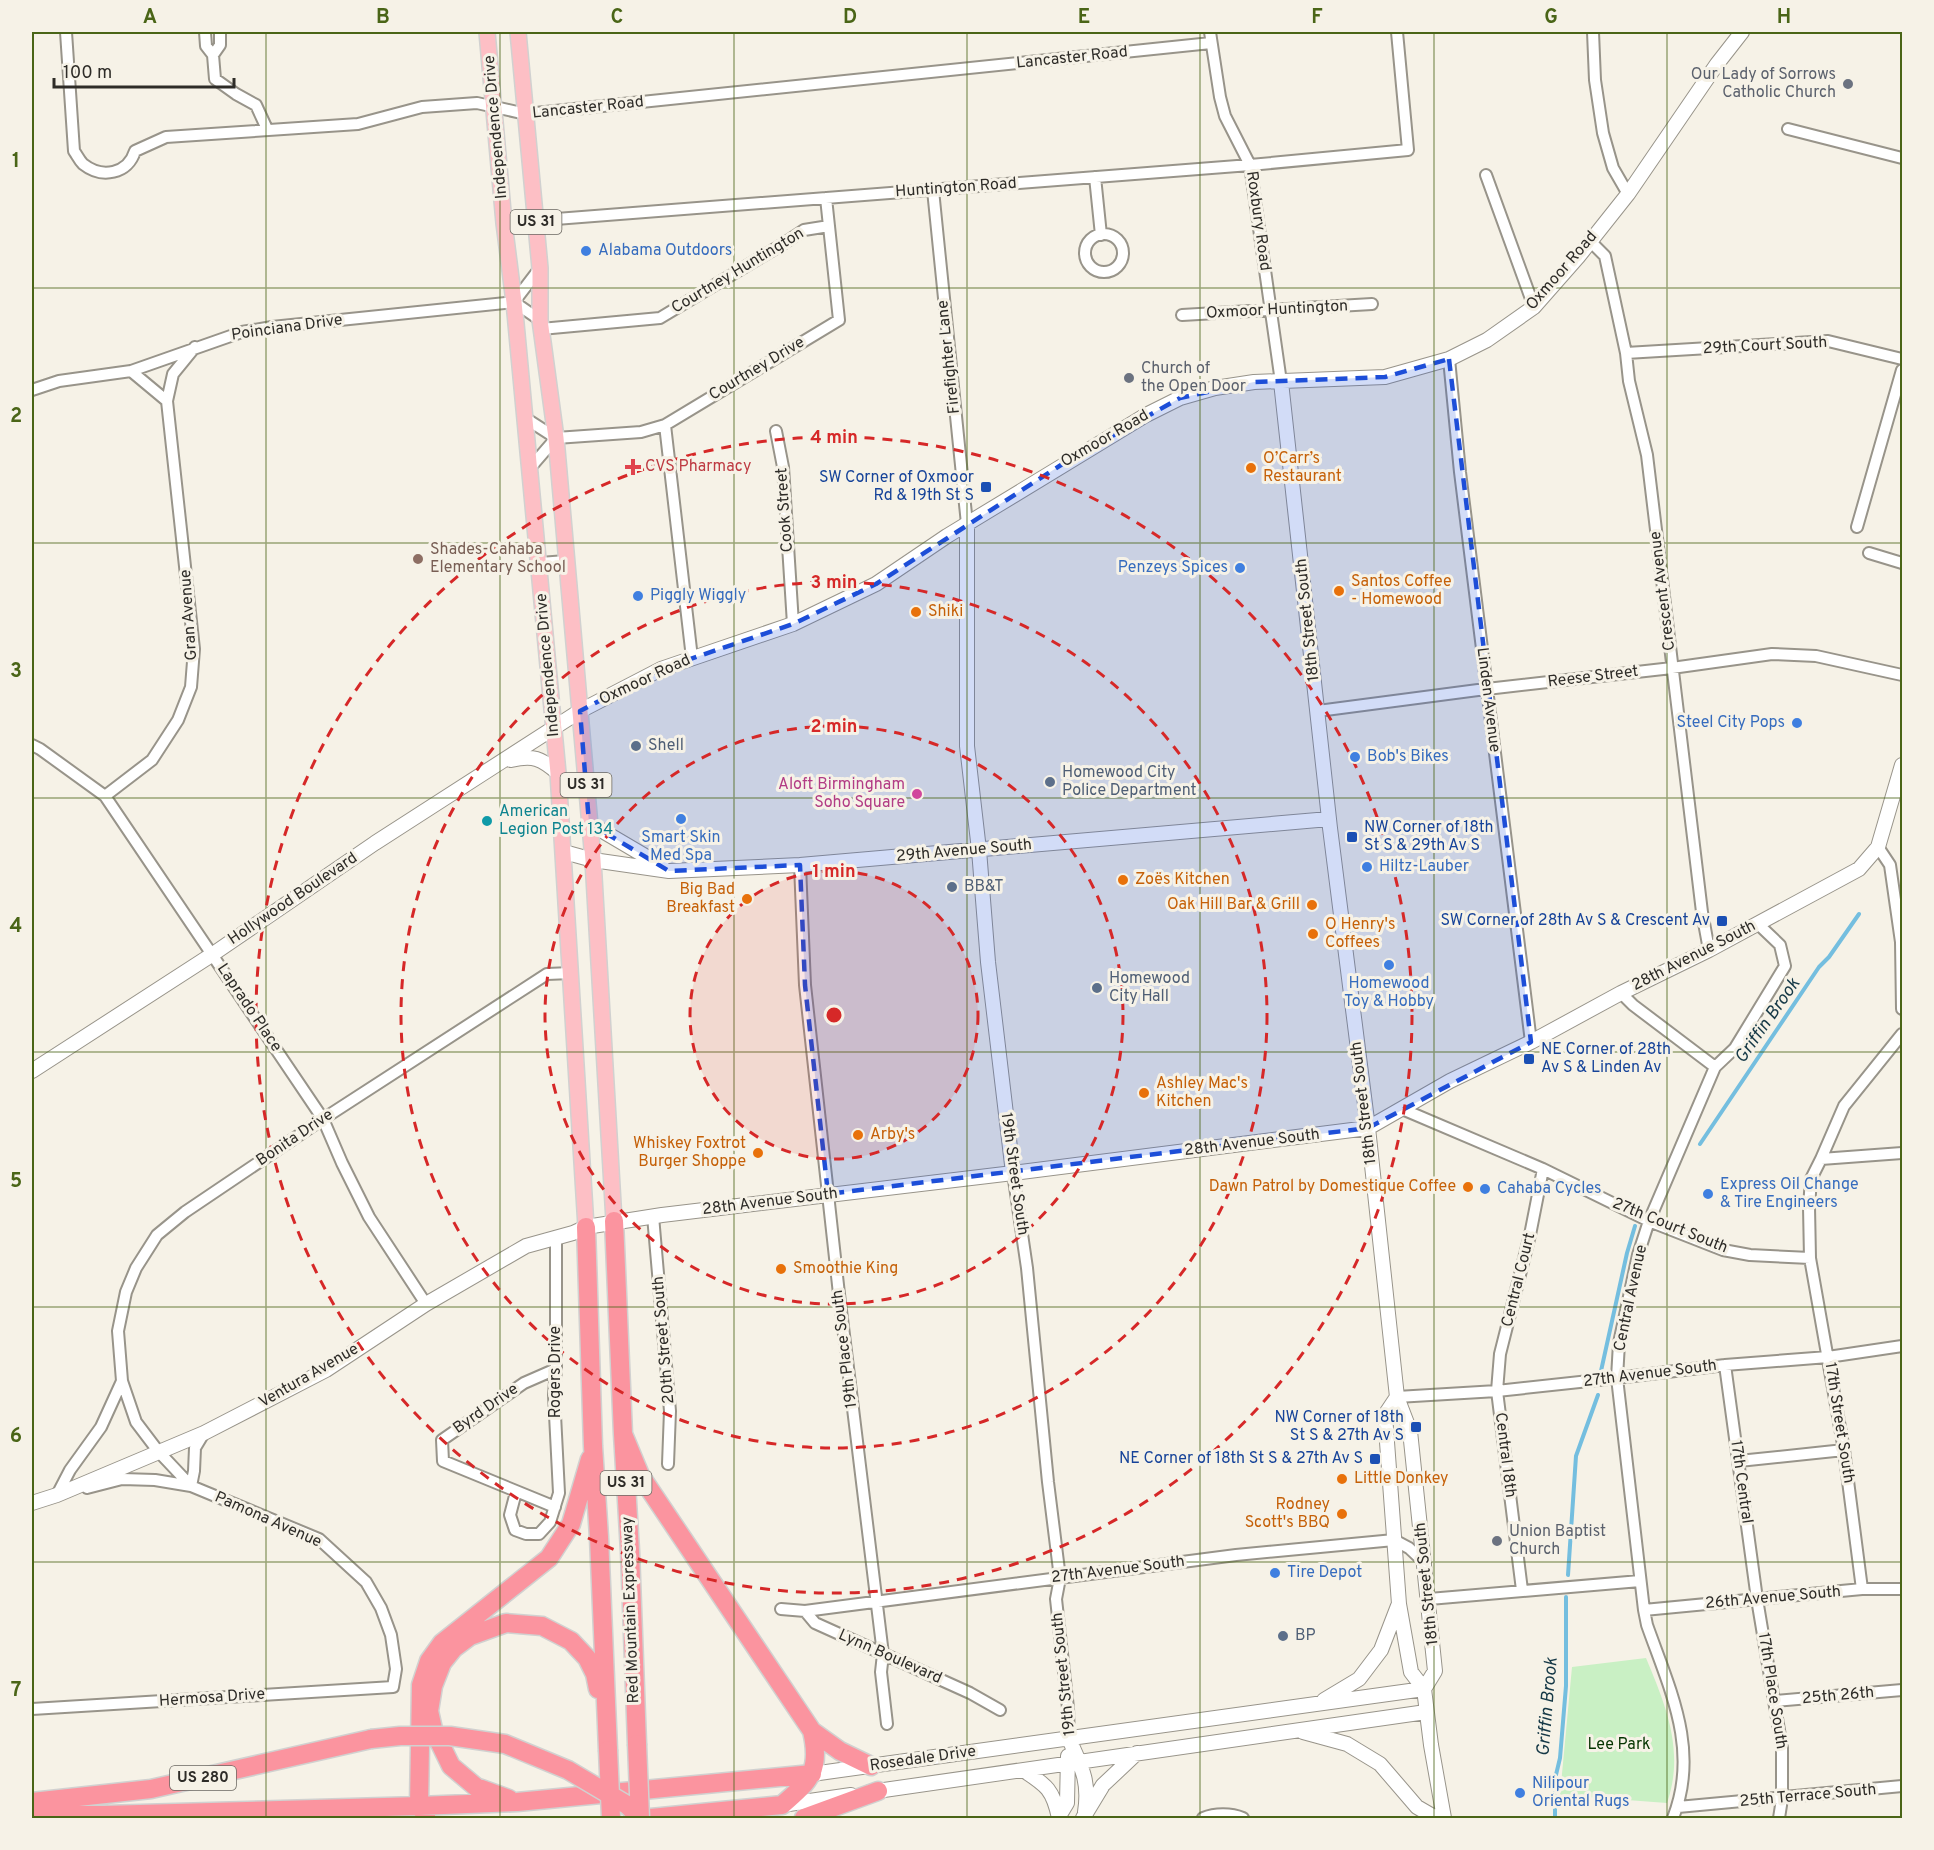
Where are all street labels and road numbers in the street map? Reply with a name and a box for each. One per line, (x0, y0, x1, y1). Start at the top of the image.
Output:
street label: Lancaster Road (1015, 42, 1129, 74)
street label: Independence Drive (480, 54, 512, 200)
street label: Lancaster Road (531, 92, 645, 124)
street label: Roxbury Road (1241, 170, 1275, 272)
street label: Huntington Road (895, 174, 1017, 202)
road number: US 31 (510, 210, 562, 234)
street label: Courtney Huntington (668, 224, 808, 318)
street label: Oxmoor Road (1522, 227, 1602, 315)
street label: Oxmoor Huntington (1205, 296, 1349, 324)
street label: Firefighter Lane (933, 299, 965, 415)
street label: Poinciana Drive (230, 310, 344, 346)
street label: Courtney Drive (706, 333, 808, 405)
street label: 29th Court South (1702, 333, 1828, 359)
street label: Oxmoor Road (1057, 406, 1153, 472)
street label: Cook Street (772, 467, 798, 553)
street label: Crescent Avenue (1646, 530, 1680, 652)
street label: 18th Street South (1292, 557, 1324, 683)
street label: Gran Avenue (176, 569, 202, 661)
street label: Independence Drive (532, 592, 564, 738)
street label: Linden Avenue (1472, 646, 1504, 754)
street label: Oxmoor Road (596, 650, 694, 710)
street label: Reese Street (1546, 662, 1640, 692)
road number: US 31 (560, 773, 612, 797)
street label: 29th Avenue South (895, 835, 1033, 867)
street label: Hollywood Boulevard (224, 848, 362, 950)
street label: 28th Avenue South (1629, 916, 1759, 996)
street label: Laprado Place (212, 960, 286, 1056)
street label: 18th Street South (1347, 1040, 1381, 1166)
street label: Bonita Drive (253, 1105, 337, 1171)
street label: 19th Street South (995, 1111, 1033, 1237)
street label: 28th Avenue South (1183, 1125, 1321, 1161)
street label: 28th Avenue South (701, 1184, 839, 1220)
street label: 27th Court South (1609, 1194, 1731, 1258)
street label: Central Court (1498, 1231, 1540, 1329)
street label: Central Avenue (1610, 1243, 1652, 1353)
street label: 20th Street South (648, 1275, 680, 1405)
street label: 19th Place South (828, 1289, 862, 1409)
street label: Rogers Drive (546, 1326, 566, 1418)
street label: Ventura Avenue (255, 1339, 363, 1413)
street label: 27th Avenue South (1582, 1356, 1718, 1392)
street label: 17th Street South (1820, 1361, 1858, 1485)
street label: Byrd Drive (449, 1379, 523, 1439)
street label: Central 18th (1490, 1411, 1520, 1499)
street label: 17th Central (1725, 1439, 1757, 1525)
road number: US 31 (600, 1471, 652, 1495)
street label: Pamona Avenue (211, 1487, 325, 1553)
street label: Red Mountain Expressway (618, 1516, 644, 1704)
street label: 18th Street South (1411, 1521, 1443, 1647)
street label: 27th Avenue South (1050, 1552, 1186, 1588)
street label: 26th Avenue South (1704, 1582, 1842, 1614)
street label: 19th Street South (1048, 1611, 1080, 1737)
street label: Lynn Boulevard (835, 1625, 945, 1689)
street label: 17th Place South (1753, 1631, 1791, 1751)
street label: 25th 26th (1801, 1683, 1875, 1709)
street label: Hermosa Drive (158, 1684, 266, 1712)
street label: Rosedale Drive (869, 1742, 977, 1776)
road number: US 280 (170, 1766, 236, 1790)
street label: 25th Terrace South (1739, 1780, 1877, 1812)

